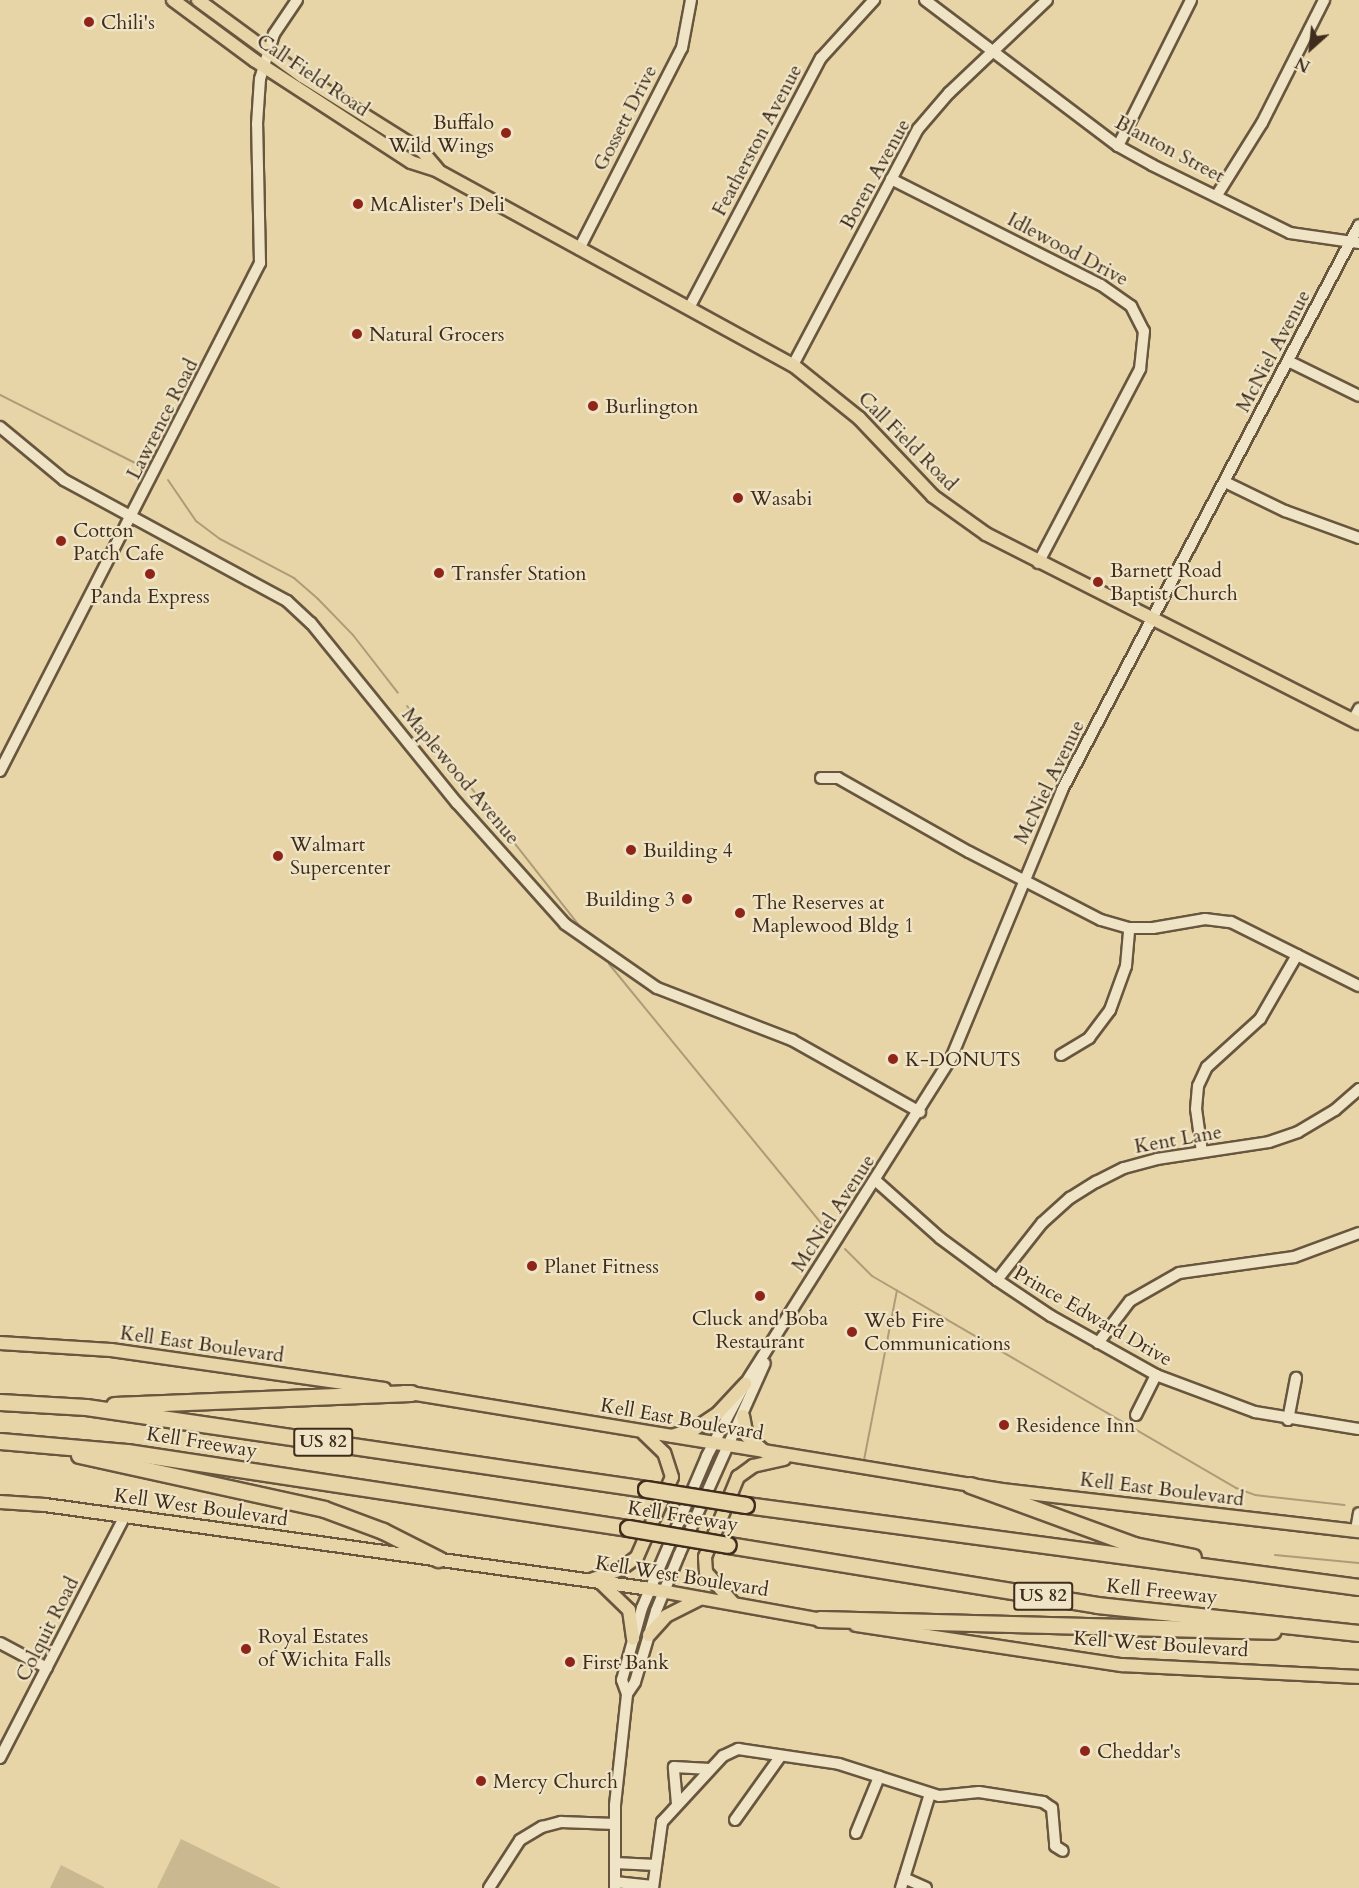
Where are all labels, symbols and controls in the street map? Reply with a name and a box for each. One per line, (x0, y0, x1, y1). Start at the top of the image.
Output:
place label: Chili's (101, 10, 155, 34)
marker: Chili's (82, 15, 96, 29)
north arrow (1281, 18, 1341, 78)
street label: Call Field Road (252, 29, 374, 121)
text: N (1292, 51, 1314, 77)
street label: Featherston Avenue (707, 60, 807, 220)
street label: Gossett Drive (588, 61, 662, 175)
place label: Buffalo Wild Wings (388, 110, 494, 157)
street label: Blanton Street (1111, 110, 1229, 188)
street label: Boren Avenue (835, 115, 915, 233)
marker: Buffalo Wild Wings (499, 126, 513, 140)
place label: McAlister's Deli (370, 192, 505, 216)
marker: McAlister's Deli (351, 197, 365, 211)
street label: Idlewood Drive (1003, 207, 1133, 291)
street label: McNiel Avenue (1231, 286, 1315, 416)
place label: Natural Grocers (369, 322, 505, 346)
marker: Natural Grocers (350, 327, 364, 341)
street label: Lawrence Road (121, 355, 203, 483)
street label: Call Field Road (853, 386, 963, 496)
place label: Burlington (605, 394, 699, 418)
marker: Burlington (586, 399, 600, 413)
place label: Wasabi (750, 486, 812, 510)
marker: Wasabi (731, 491, 745, 505)
place label: Cotton Patch Cafe (73, 518, 164, 565)
marker: Cotton Patch Cafe (54, 534, 68, 548)
place label: Barnett Road Baptist Church (1110, 558, 1238, 605)
place label: Transfer Station (451, 561, 587, 585)
marker: Transfer Station (432, 566, 446, 580)
marker: Panda Express (143, 567, 157, 581)
marker: Barnett Road Baptist Church (1091, 575, 1105, 589)
place label: Panda Express (90, 584, 210, 608)
street label: Maplewood Avenue (397, 703, 525, 849)
street label: McNiel Avenue (1009, 716, 1089, 848)
place label: Walmart Supercenter (290, 832, 390, 879)
place label: Building 4 (643, 838, 733, 862)
marker: Building 4 (624, 843, 638, 857)
marker: Walmart Supercenter (271, 849, 285, 863)
place label: Building 3 (585, 887, 675, 911)
place label: The Reserves at Maplewood Bldg 1 (752, 890, 914, 937)
marker: Building 3 (680, 892, 694, 906)
marker: The Reserves at Maplewood Bldg 1 (733, 906, 747, 920)
place label: K-DONUTS (905, 1047, 1020, 1071)
marker: K-DONUTS (886, 1052, 900, 1066)
street label: Kent Lane (1132, 1120, 1224, 1158)
street label: McNiel Avenue (786, 1150, 880, 1276)
place label: Planet Fitness (544, 1254, 659, 1278)
marker: Planet Fitness (525, 1259, 539, 1273)
street label: Prince Edward Drive (1009, 1261, 1177, 1371)
marker: Cluck and Boba Restaurant (753, 1289, 767, 1303)
place label: Cluck and Boba Restaurant (692, 1306, 828, 1353)
place label: Web Fire Communications (864, 1308, 1010, 1355)
street label: Kell East Boulevard (119, 1321, 285, 1367)
marker: Web Fire Communications (845, 1325, 859, 1339)
street label: Kell East Boulevard (599, 1393, 765, 1445)
place label: Residence Inn (1016, 1413, 1135, 1437)
marker: Residence Inn (997, 1418, 1011, 1432)
street label: Kell Freeway (145, 1421, 259, 1463)
road number: US 82 (293, 1427, 353, 1457)
street label: Kell East Boulevard (1079, 1467, 1245, 1511)
street label: Kell West Boulevard (113, 1483, 289, 1531)
street label: Kell Freeway (626, 1495, 740, 1537)
street label: Kell West Boulevard (594, 1550, 770, 1602)
street label: Colquit Road (10, 1573, 84, 1685)
street label: Kell Freeway (1105, 1573, 1219, 1609)
road number: US 82 (1013, 1581, 1073, 1611)
place label: Royal Estates of Wichita Falls (258, 1625, 391, 1672)
street label: Kell West Boulevard (1073, 1626, 1249, 1662)
marker: Royal Estates of Wichita Falls (239, 1642, 253, 1656)
place label: First Bank (582, 1650, 669, 1674)
marker: First Bank (563, 1655, 577, 1669)
place label: Cheddar's (1097, 1739, 1181, 1763)
marker: Cheddar's (1078, 1744, 1092, 1758)
place label: Mercy Church (493, 1769, 618, 1793)
marker: Mercy Church (474, 1774, 488, 1788)

